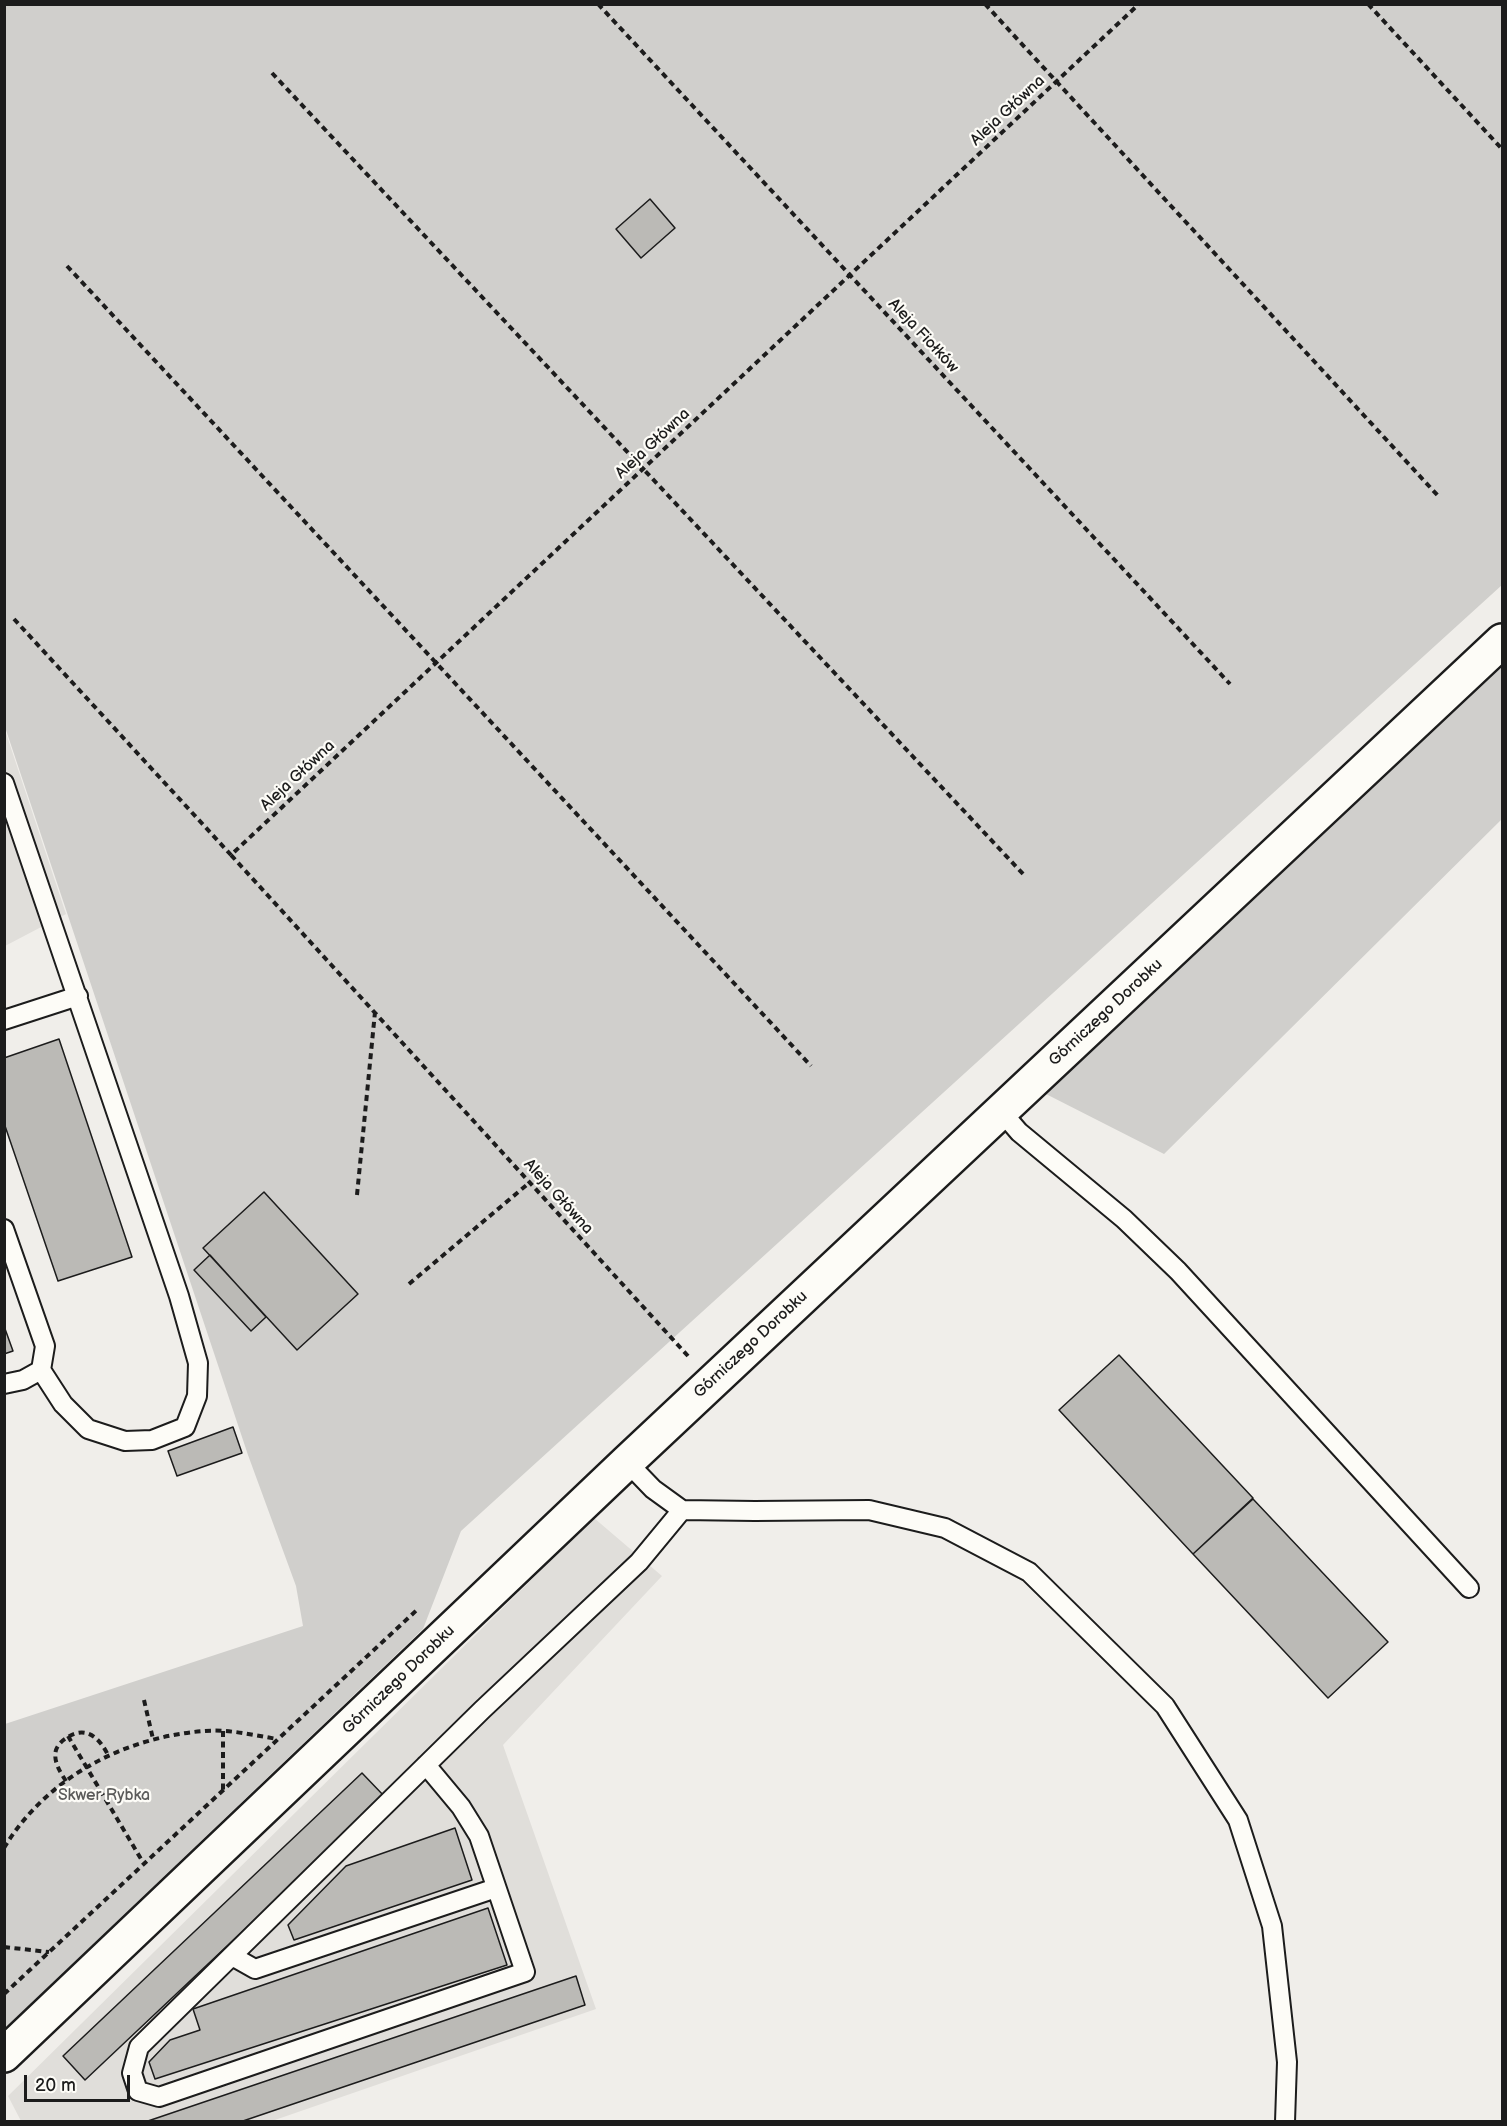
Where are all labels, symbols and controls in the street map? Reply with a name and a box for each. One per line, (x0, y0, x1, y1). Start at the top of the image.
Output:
street label: Aleja Główna (967, 72, 1049, 150)
street label: Aleja Fiołków (884, 295, 962, 377)
street label: Aleja Główna (612, 405, 694, 483)
street label: Aleja Główna (257, 737, 339, 815)
street label: Górniczego Dorobku (1045, 955, 1167, 1071)
street label: Aleja Główna (519, 1155, 597, 1239)
street label: Górniczego Dorobku (690, 1287, 812, 1403)
street label: Górniczego Dorobku (339, 1622, 459, 1738)
park label: Skwer Rybka (58, 1786, 150, 1806)
scale bar (27, 2063, 134, 2101)
text: 20 m (35, 2075, 76, 2096)

